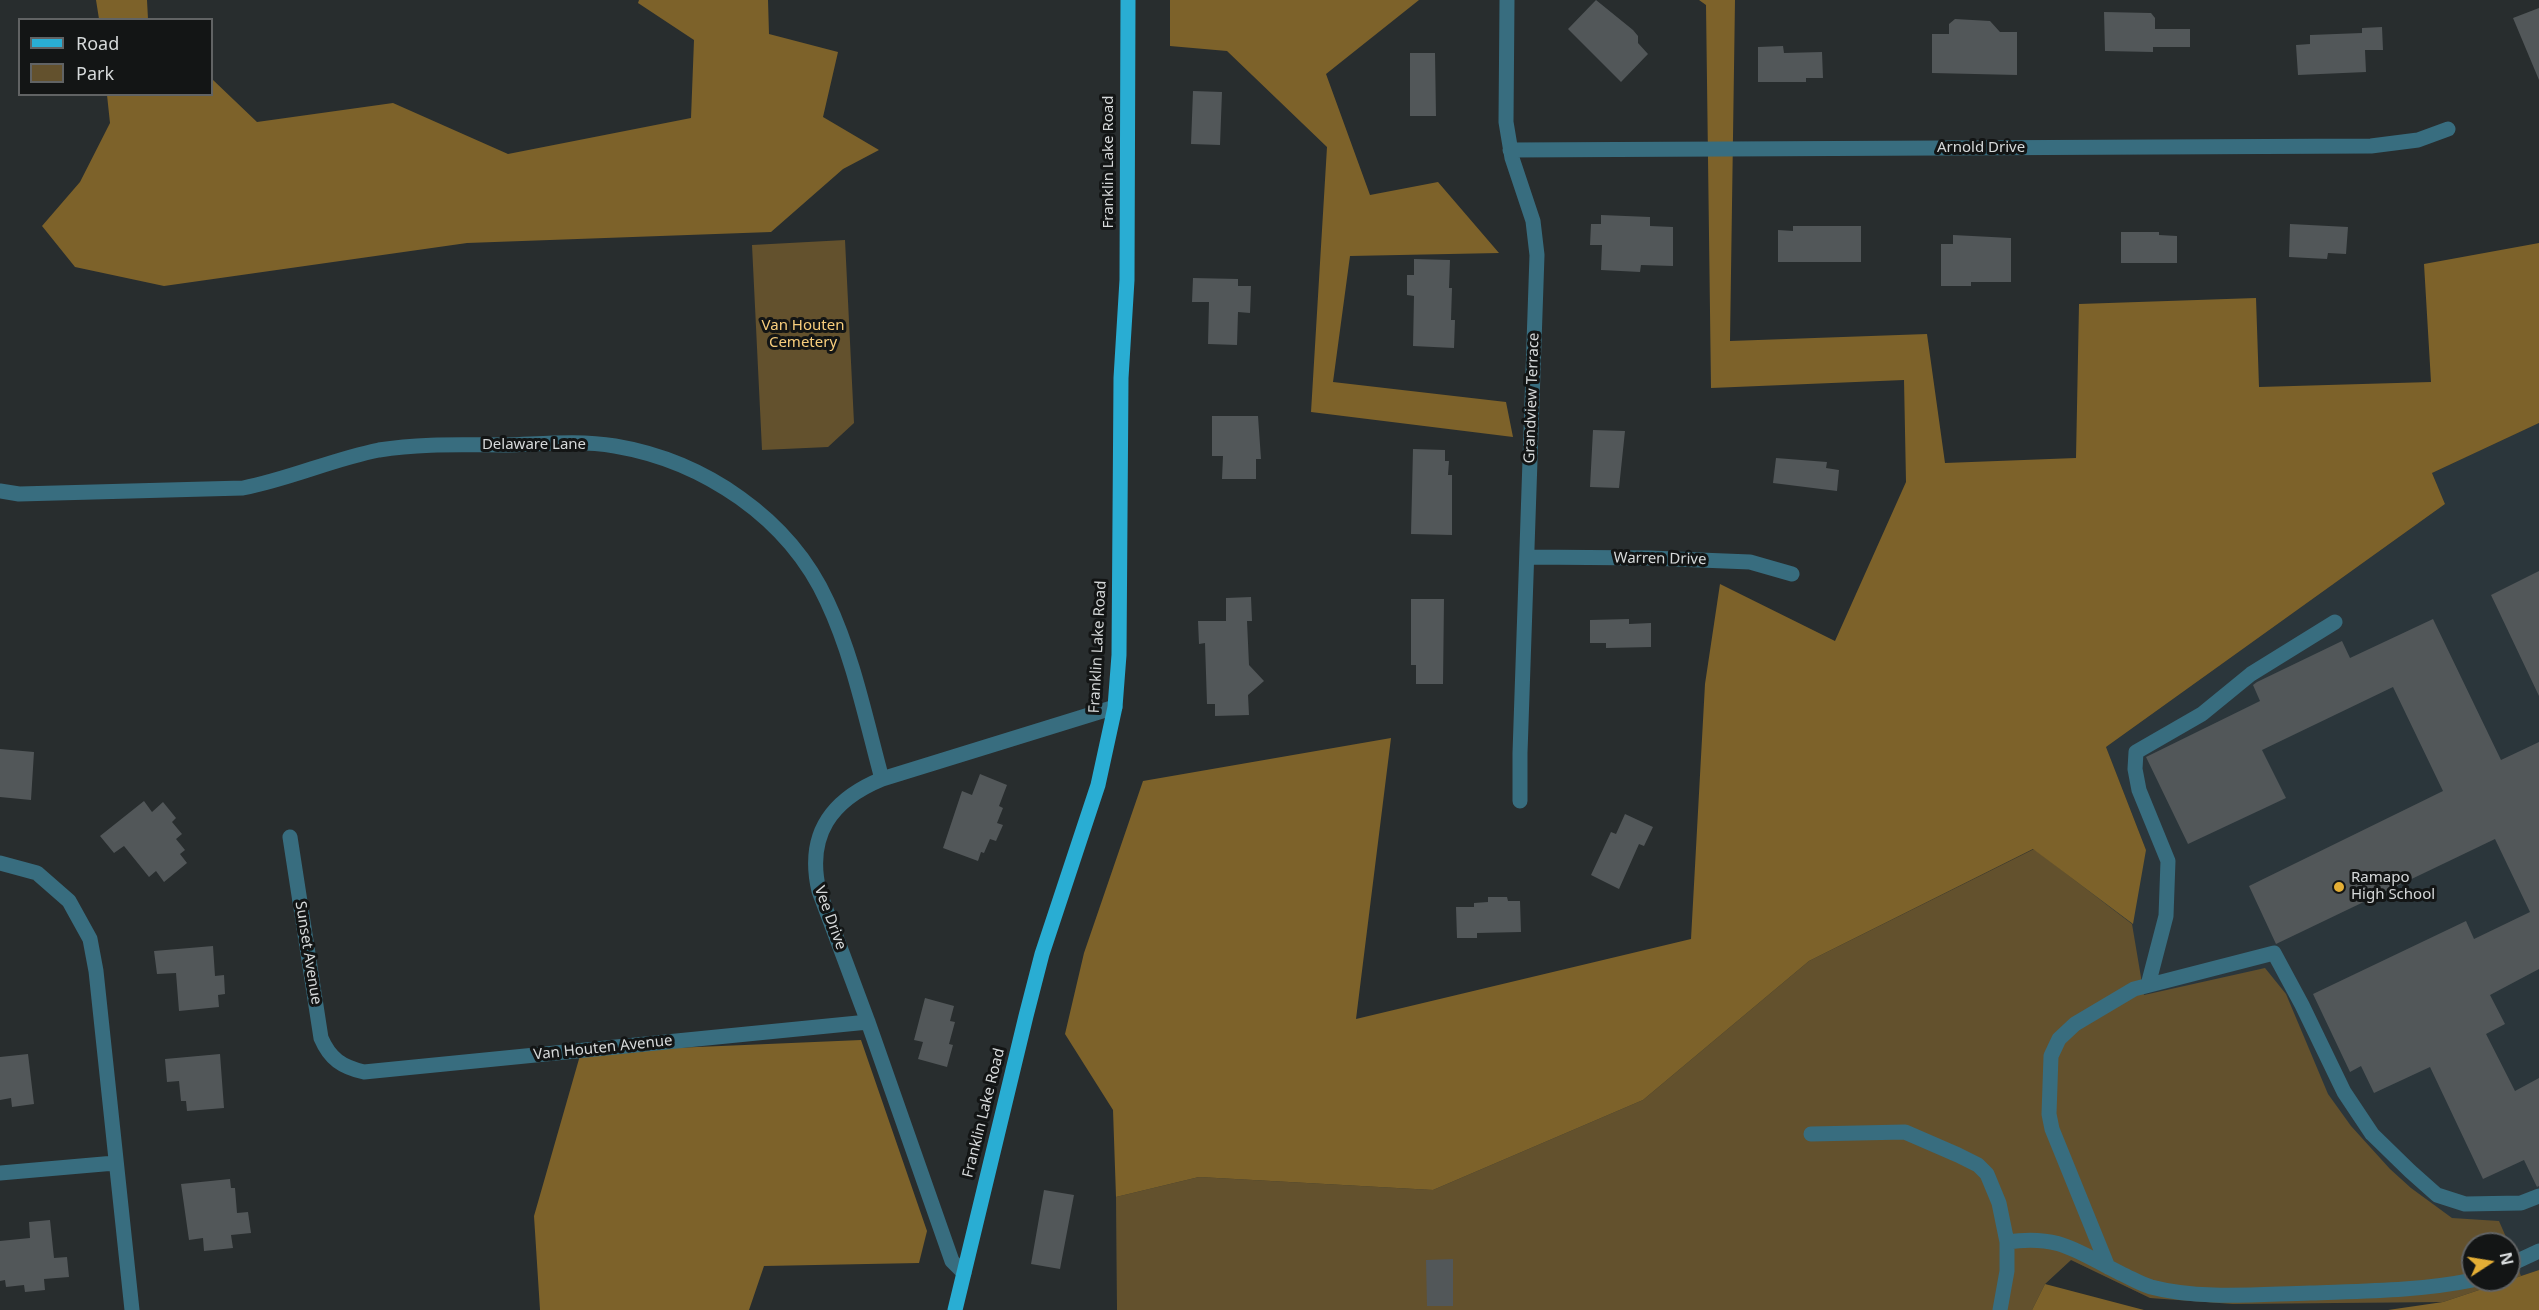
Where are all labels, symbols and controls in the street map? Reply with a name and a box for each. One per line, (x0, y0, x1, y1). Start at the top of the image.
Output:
legend (18, 18, 213, 96)
text: Road (76, 31, 119, 55)
text: Park (76, 61, 114, 85)
street label: Franklin Lake Road (1100, 96, 1118, 228)
street label: Arnold Drive (1937, 139, 2025, 157)
park label: Van Houten Cemetery (762, 317, 844, 352)
street label: Grandview Terrace (1521, 332, 1543, 464)
street label: Delaware Lane (482, 436, 586, 454)
street label: Warren Drive (1613, 549, 1707, 569)
street label: Franklin Lake Road (1086, 580, 1110, 714)
place label: Ramapo High School (2351, 869, 2435, 904)
marker: Ramapo High School (2332, 880, 2346, 894)
street label: Vee Drive (810, 884, 850, 952)
street label: Sunset Avenue (291, 900, 325, 1006)
street label: Van Houten Avenue (533, 1032, 673, 1064)
street label: Franklin Lake Road (959, 1046, 1009, 1180)
north arrow (2461, 1232, 2521, 1292)
text: N (2495, 1250, 2519, 1267)

